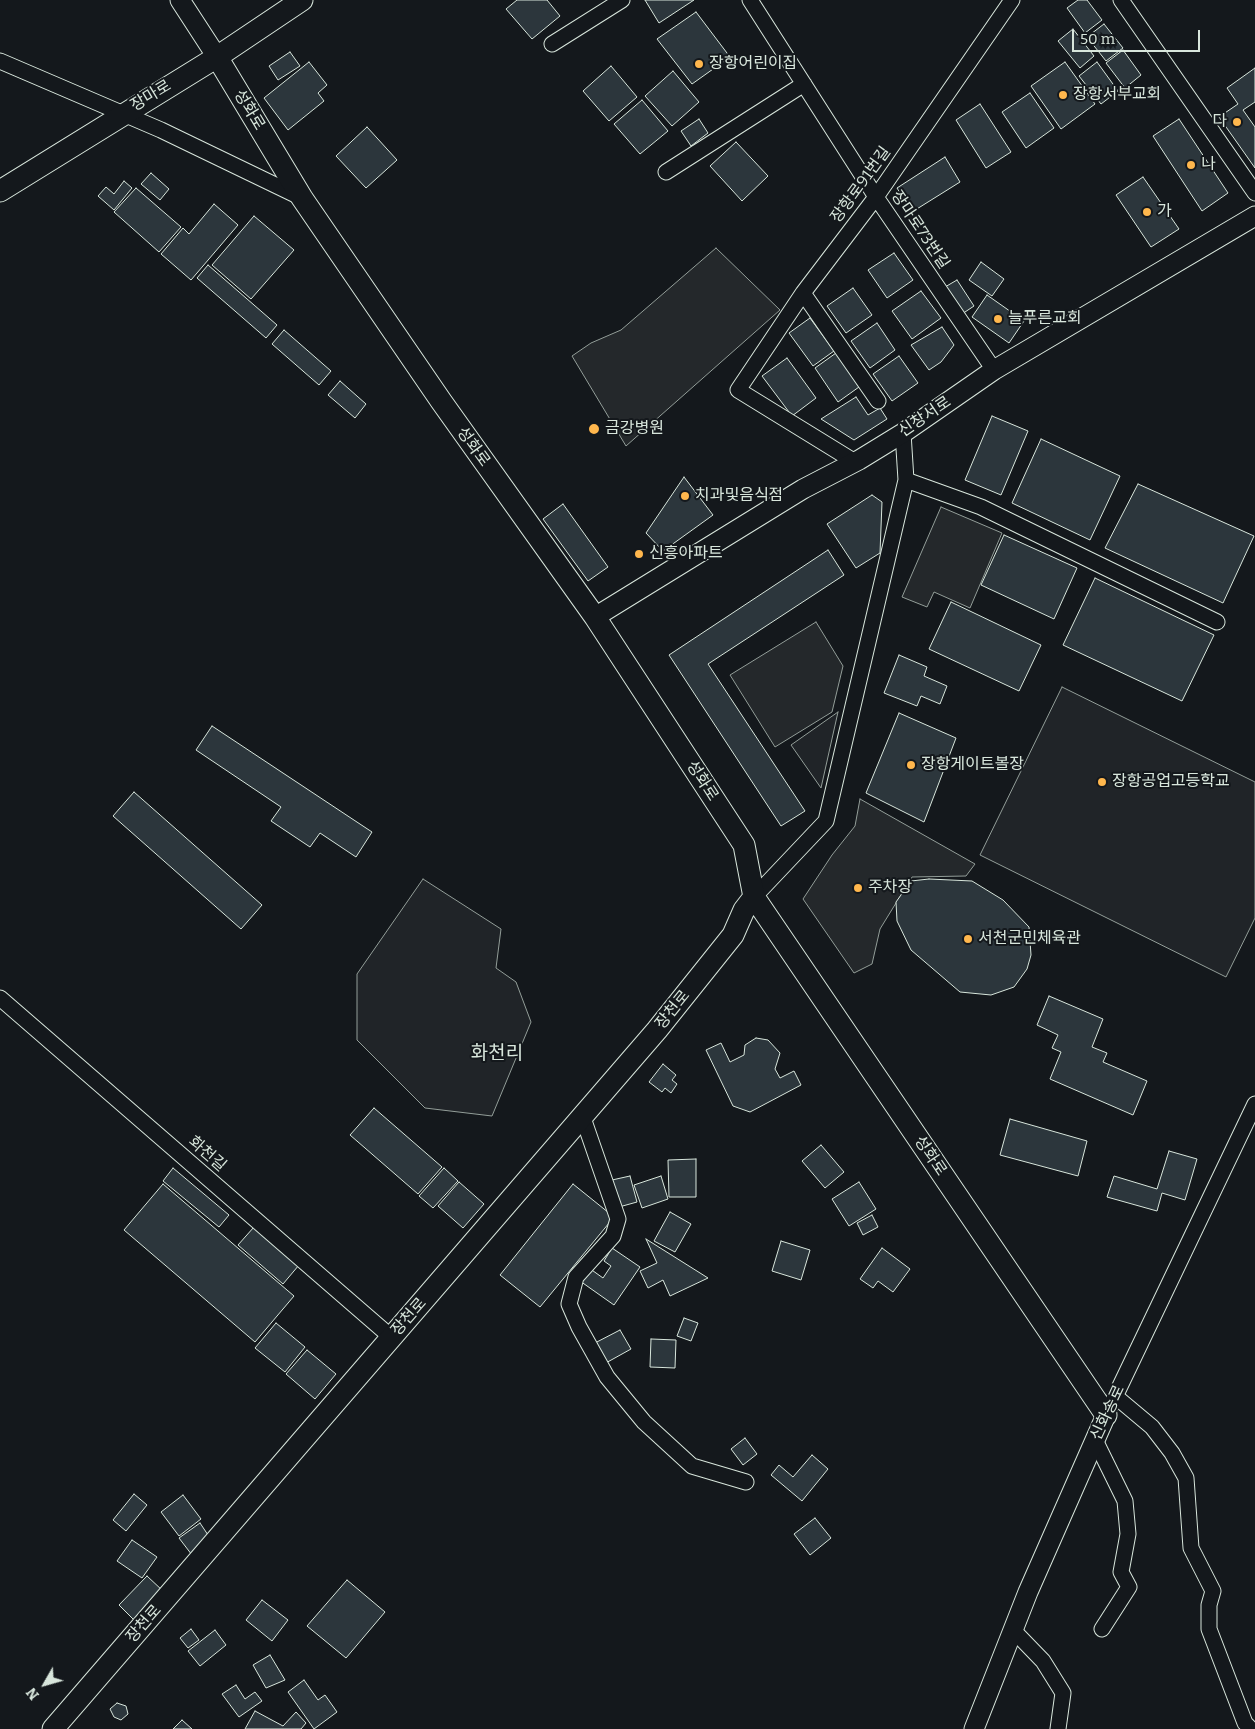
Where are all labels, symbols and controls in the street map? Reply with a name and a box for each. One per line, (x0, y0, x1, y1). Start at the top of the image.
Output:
scale bar (1075, 20, 1202, 52)
text: 50 m (1080, 30, 1115, 48)
place label: 장항어린이집 (709, 54, 797, 74)
marker: 장항어린이집 (693, 58, 705, 70)
street label: 장마로 (127, 76, 175, 116)
place label: 장항서부교회 (1073, 85, 1161, 105)
street label: 성화로 (229, 86, 269, 134)
marker: 장항서부교회 (1057, 89, 1069, 101)
place label: 다 (1212, 112, 1227, 132)
marker: 다 (1231, 116, 1243, 128)
street label: 장항로91번길 (827, 143, 895, 227)
place label: 나 (1201, 155, 1216, 175)
marker: 나 (1185, 159, 1197, 171)
street label: 장마로73번길 (887, 187, 953, 273)
place label: 가 (1157, 202, 1172, 222)
marker: 가 (1141, 206, 1153, 218)
place label: 늘푸른교회 (1008, 309, 1082, 329)
marker: 늘푸른교회 (992, 313, 1004, 325)
street label: 신창서로 (895, 393, 955, 441)
place label: 금강병원 (605, 419, 664, 439)
marker: 금강병원 (587, 422, 601, 436)
street label: 성화로 (452, 423, 494, 471)
place label: 치과및음식점 (695, 486, 783, 506)
marker: 치과및음식점 (679, 490, 691, 502)
place label: 신흥아파트 (649, 544, 723, 564)
marker: 신흥아파트 (633, 548, 645, 560)
place label: 장항게이트볼장 (921, 755, 1024, 775)
street label: 성화로 (682, 757, 722, 805)
marker: 장항게이트볼장 (905, 759, 917, 771)
place label: 장항공업고등학교 (1112, 772, 1230, 792)
marker: 장항공업고등학교 (1096, 776, 1108, 788)
place label: 주차장 (868, 878, 912, 898)
marker: 주차장 (852, 882, 864, 894)
place label: 서천군민체육관 (978, 929, 1081, 949)
marker: 서천군민체육관 (962, 933, 974, 945)
street label: 장천로 (652, 987, 694, 1033)
district label: 화천리 (471, 1043, 523, 1065)
street label: 화천길 (184, 1132, 230, 1176)
street label: 성화로 (910, 1132, 950, 1180)
street label: 장천로 (387, 1294, 431, 1340)
street label: 신화송로 (1087, 1382, 1129, 1444)
street label: 장천로 (122, 1601, 166, 1647)
north arrow (20, 1659, 70, 1709)
text: N (23, 1684, 43, 1703)

